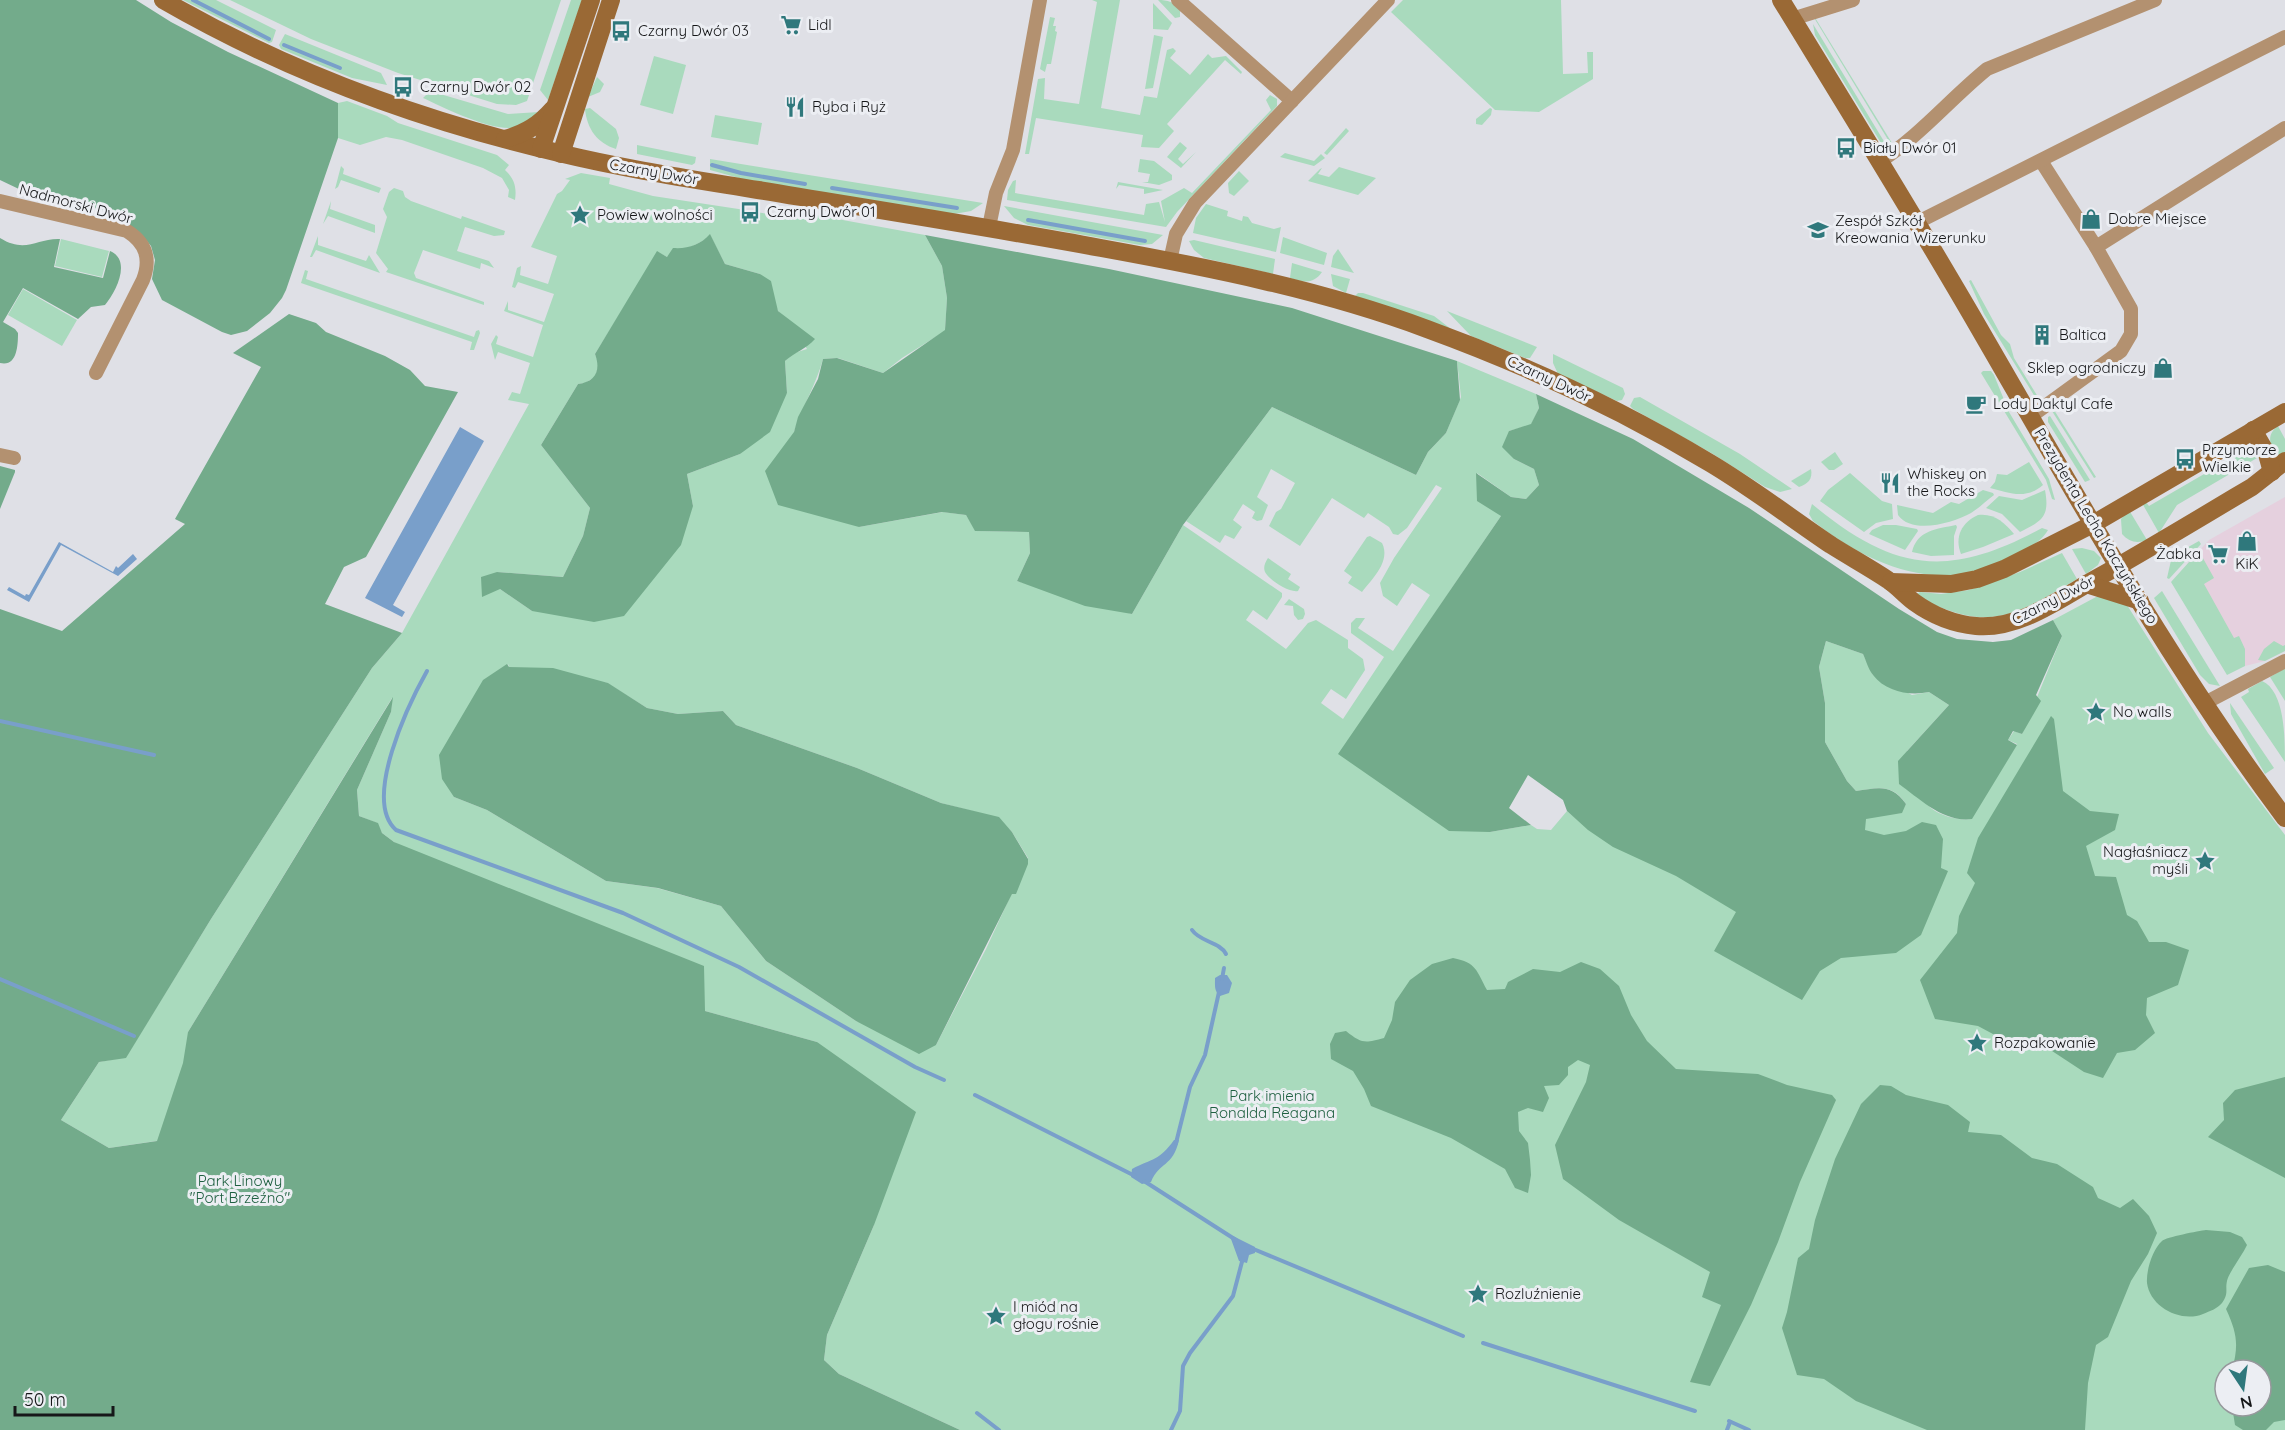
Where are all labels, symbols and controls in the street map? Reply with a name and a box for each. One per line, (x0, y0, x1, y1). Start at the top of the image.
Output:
supermarket icon: Lidl (779, 13, 803, 37)
place label: Lidl (808, 15, 832, 34)
bus stop icon: Czarny Dwór 03 (609, 19, 633, 43)
place label: Czarny Dwór 03 (638, 21, 749, 40)
bus stop icon: Czarny Dwór 02 (391, 75, 415, 99)
place label: Czarny Dwór 02 (420, 77, 531, 96)
restaurant icon: Ryba i Ryż (783, 95, 807, 119)
place label: Ryba i Ryż (812, 97, 886, 116)
bus stop icon: Biały Dwór 01 (1834, 136, 1858, 160)
place label: Biały Dwór 01 (1863, 138, 1957, 157)
street label: Czarny Dwór (608, 154, 700, 189)
street label: Nadmorski Dwór (17, 179, 135, 228)
bus stop icon: Czarny Dwór 01 (738, 200, 762, 224)
place label: Czarny Dwór 01 (767, 202, 876, 221)
place icon: Powiew wolności (568, 203, 592, 227)
place label: Powiew wolności (597, 205, 713, 224)
shop icon: Dobre Miejsce (2079, 207, 2103, 231)
place label: Dobre Miejsce (2108, 209, 2207, 228)
place label: Zespół Szkół Kreowania Wizerunku (1835, 211, 1986, 247)
school or university icon: Zespół Szkół Kreowania Wizerunku (1806, 218, 1830, 242)
building icon: Baltica (2030, 323, 2054, 347)
place label: Baltica (2059, 325, 2106, 344)
street label: Czarny Dwór (1504, 351, 1594, 406)
shop icon: Sklep ogrodniczy (2151, 356, 2175, 380)
place label: Sklep ogrodniczy (2027, 358, 2146, 377)
cafe icon: Lody Daktyl Cafe (1964, 392, 1988, 416)
place label: Lody Daktyl Cafe (1993, 394, 2113, 413)
street label: Prezydenta Lecha Kaczyńskiego (2030, 424, 2163, 627)
place label: Przymorze Wielkie (2202, 440, 2276, 476)
bus stop icon: Przymorze Wielkie (2173, 447, 2197, 471)
place label: Whiskey on the Rocks (1907, 464, 1987, 500)
restaurant icon: Whiskey on the Rocks (1878, 471, 1902, 495)
shop icon: KiK (2235, 529, 2259, 553)
supermarket icon: Żabka (2206, 542, 2230, 566)
place label: Żabka (2156, 544, 2201, 563)
place label: KiK (2235, 554, 2259, 573)
street label: Czarny Dwór (2008, 571, 2097, 628)
place icon: No walls (2084, 700, 2108, 724)
place label: No walls (2113, 702, 2171, 721)
place label: Nagłaśniacz myśli (2103, 842, 2188, 878)
place icon: Nagłaśniacz myśli (2193, 849, 2217, 873)
place icon: Rozpakowanie (1965, 1031, 1989, 1055)
place label: Rozpakowanie (1994, 1033, 2096, 1052)
park label: Park imienia Ronalda Reagana (1209, 1086, 1335, 1122)
park label: Park Linowy "Port Brzeźno" (190, 1171, 290, 1207)
place icon: Rozluźnienie (1466, 1282, 1490, 1306)
place label: Rozluźnienie (1495, 1284, 1581, 1303)
place label: I miód na głogu rośnie (1013, 1297, 1099, 1333)
place icon: I miód na głogu rośnie (984, 1304, 1008, 1328)
north arrow (2213, 1358, 2273, 1418)
scale bar (15, 1379, 112, 1417)
text: 50 m (24, 1388, 66, 1411)
text: N (2238, 1392, 2254, 1414)

